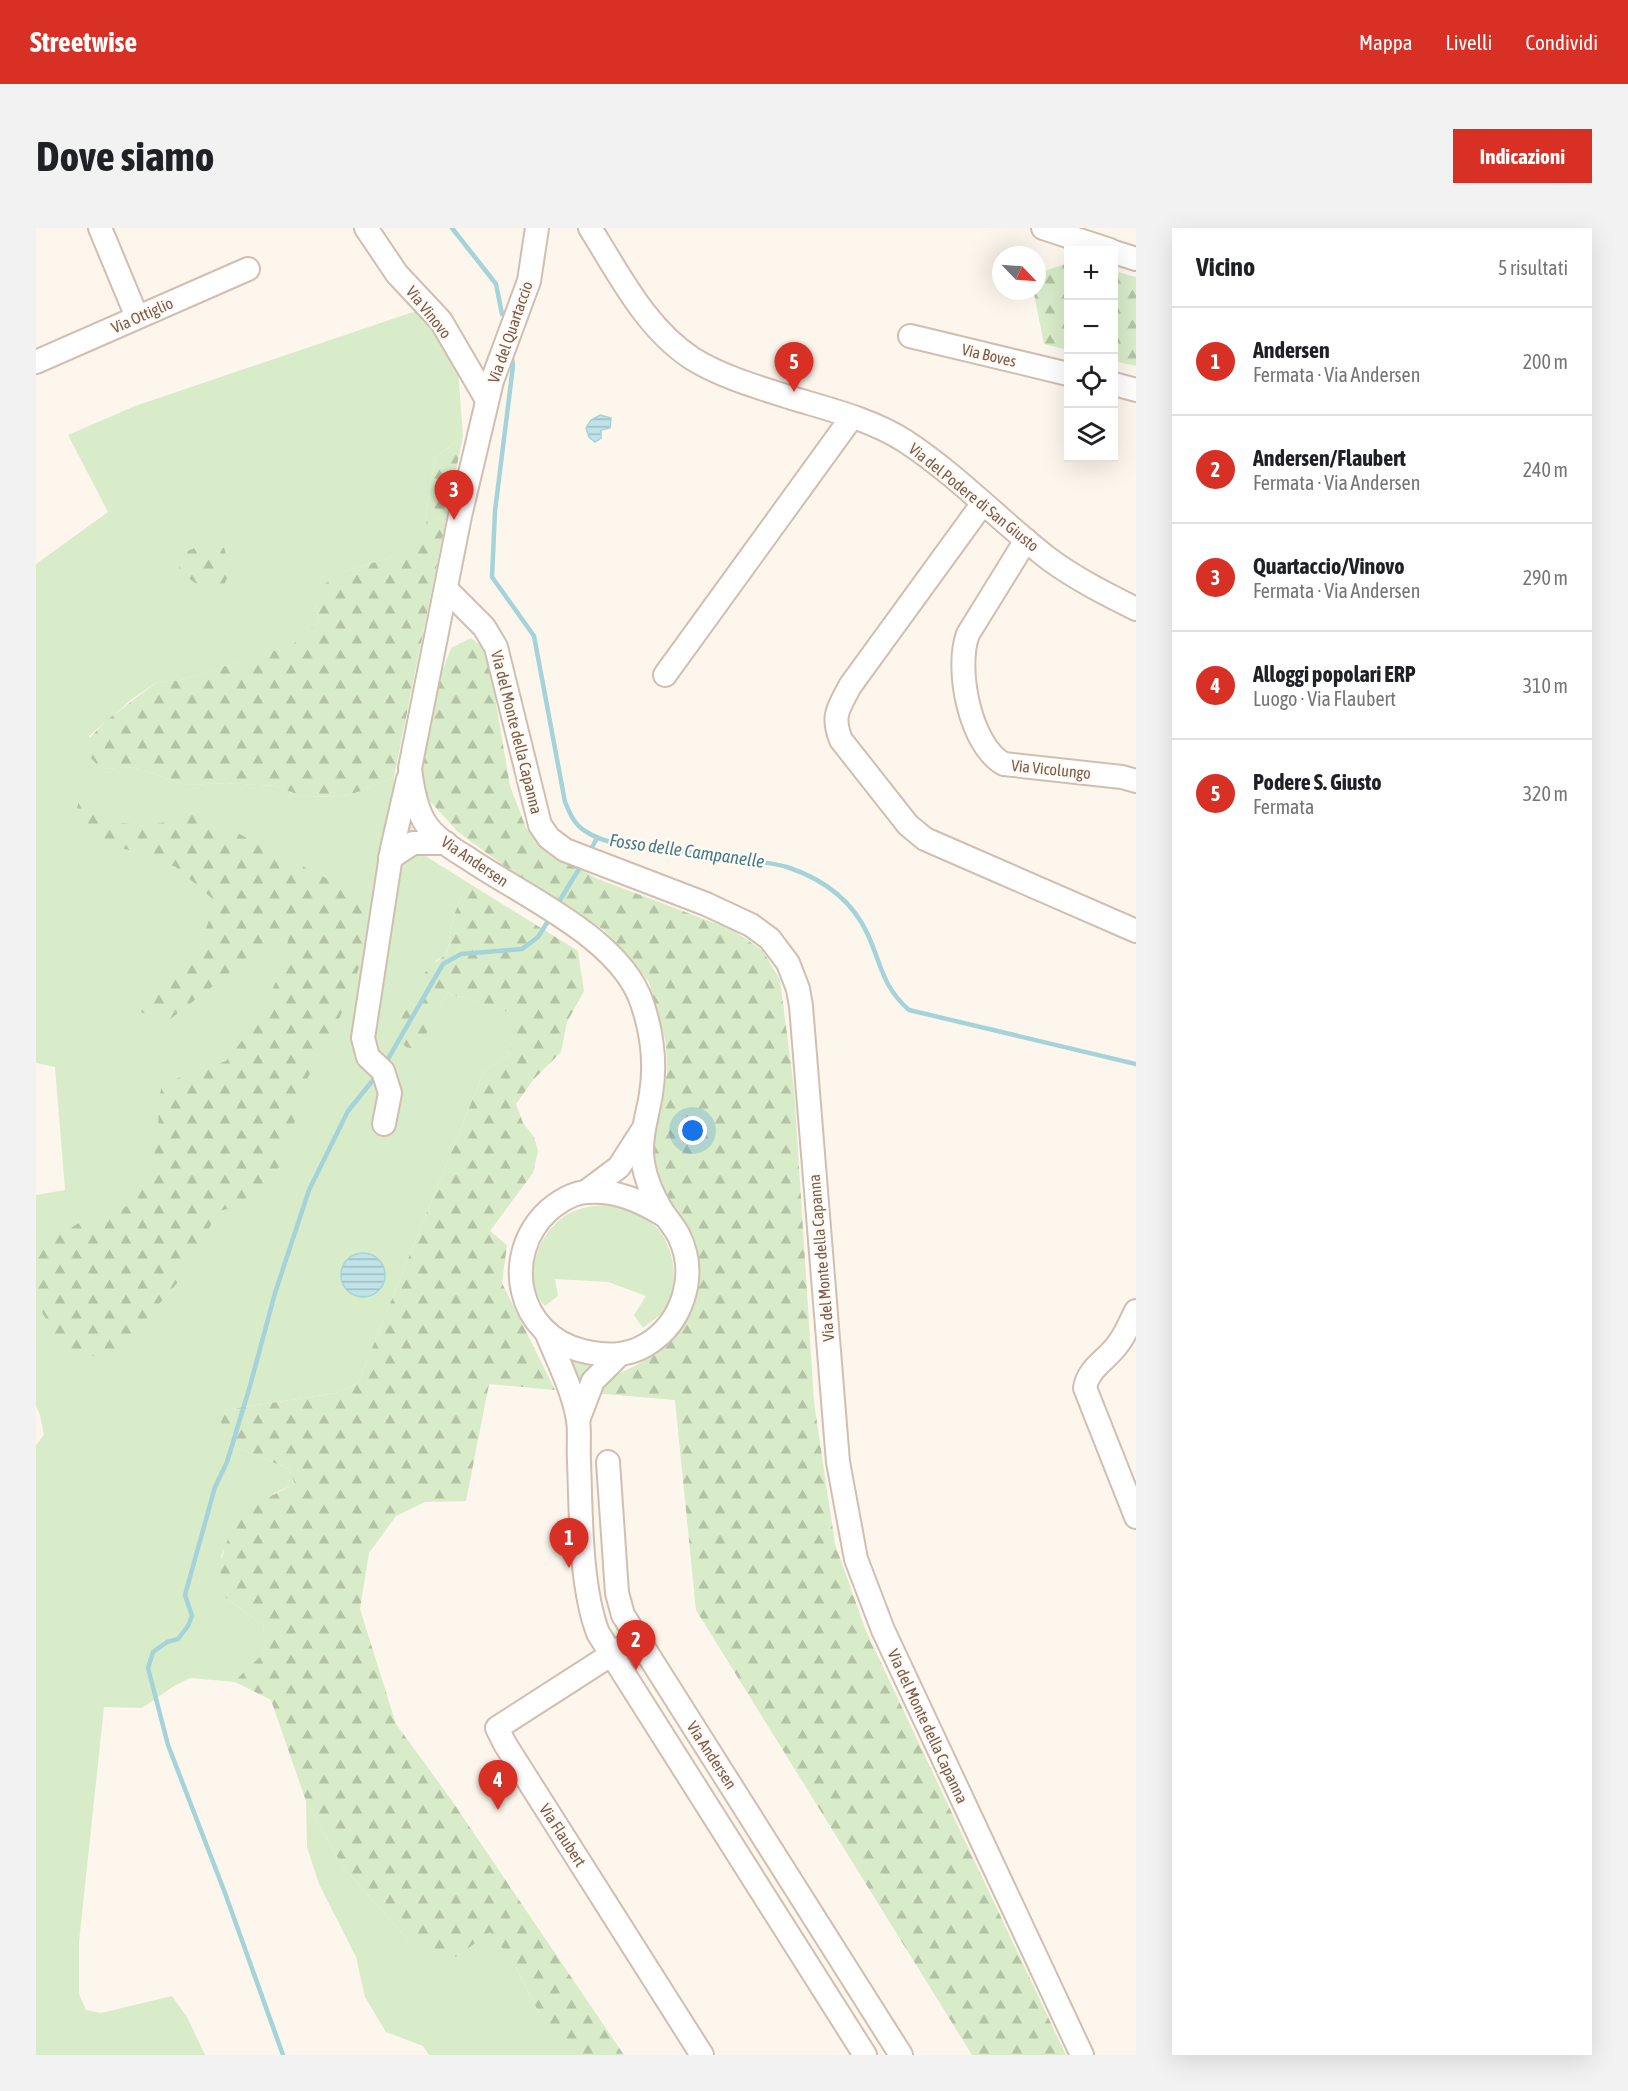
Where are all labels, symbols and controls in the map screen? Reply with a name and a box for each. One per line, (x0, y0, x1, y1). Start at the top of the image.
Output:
text: Streetwise (30, 26, 137, 58)
text: Mappa (1359, 30, 1413, 54)
text: Livelli (1446, 30, 1492, 54)
text: Condividi (1525, 30, 1598, 54)
button: Indicazioni (1453, 129, 1592, 183)
text: Dove siamo (36, 132, 215, 180)
north arrow (992, 246, 1046, 300)
map controls (1064, 246, 1118, 462)
button: + (1064, 246, 1118, 300)
text: Vicino (1196, 252, 1255, 282)
text: 5 risultati (1498, 256, 1568, 279)
street label: Via del Quartaccio (484, 279, 536, 385)
street label: Via Vinovo (403, 282, 455, 342)
street label: Via Ottiglio (108, 293, 176, 338)
button: − (1064, 300, 1118, 354)
text: Andersen (1253, 337, 1330, 363)
street label: Via Boves (960, 340, 1018, 370)
pin: 5 (774, 342, 813, 392)
text: 1 (1211, 350, 1220, 373)
text: 200 m (1523, 350, 1568, 373)
button: locate (1064, 354, 1118, 408)
text: Fermata · Via Andersen (1253, 363, 1420, 386)
button: layers (1064, 408, 1118, 462)
street label: Via del Podere di San Giusto (905, 439, 1043, 555)
text: Andersen/Flaubert (1253, 445, 1406, 471)
text: 2 (1211, 458, 1220, 481)
text: 240 m (1523, 458, 1568, 481)
pin: 3 (434, 470, 474, 520)
text: Fermata · Via Andersen (1253, 471, 1420, 494)
text: Quartaccio/Vinovo (1253, 553, 1404, 579)
text: 3 (1211, 566, 1220, 589)
text: 290 m (1523, 566, 1568, 589)
text: Fermata · Via Andersen (1253, 579, 1420, 602)
street label: Via del Monte della Capanna (487, 648, 546, 816)
text: Alloggi popolari ERP (1253, 661, 1415, 687)
text: 4 (1211, 674, 1220, 697)
text: 310 m (1523, 674, 1568, 697)
text: Luogo · Via Flaubert (1253, 687, 1396, 710)
street label: Via Vicolungo (1010, 756, 1092, 783)
text: Podere S. Giusto (1253, 769, 1382, 795)
text: 5 (1211, 782, 1220, 805)
text: 320 m (1523, 782, 1568, 805)
text: Fermata (1253, 795, 1314, 818)
water label: Fosso delle Campanelle (608, 829, 766, 872)
street label: Via Andersen (438, 832, 512, 890)
your location (678, 1116, 707, 1145)
street label: Via del Monte della Capanna (805, 1173, 838, 1342)
pin: 1 (550, 1518, 588, 1568)
pin: 2 (616, 1620, 656, 1670)
street label: Via del Monte della Capanna (883, 1646, 972, 1806)
street label: Via Andersen (683, 1718, 741, 1792)
pin: 4 (478, 1760, 518, 1810)
street label: Via Flaubert (536, 1800, 590, 1870)

